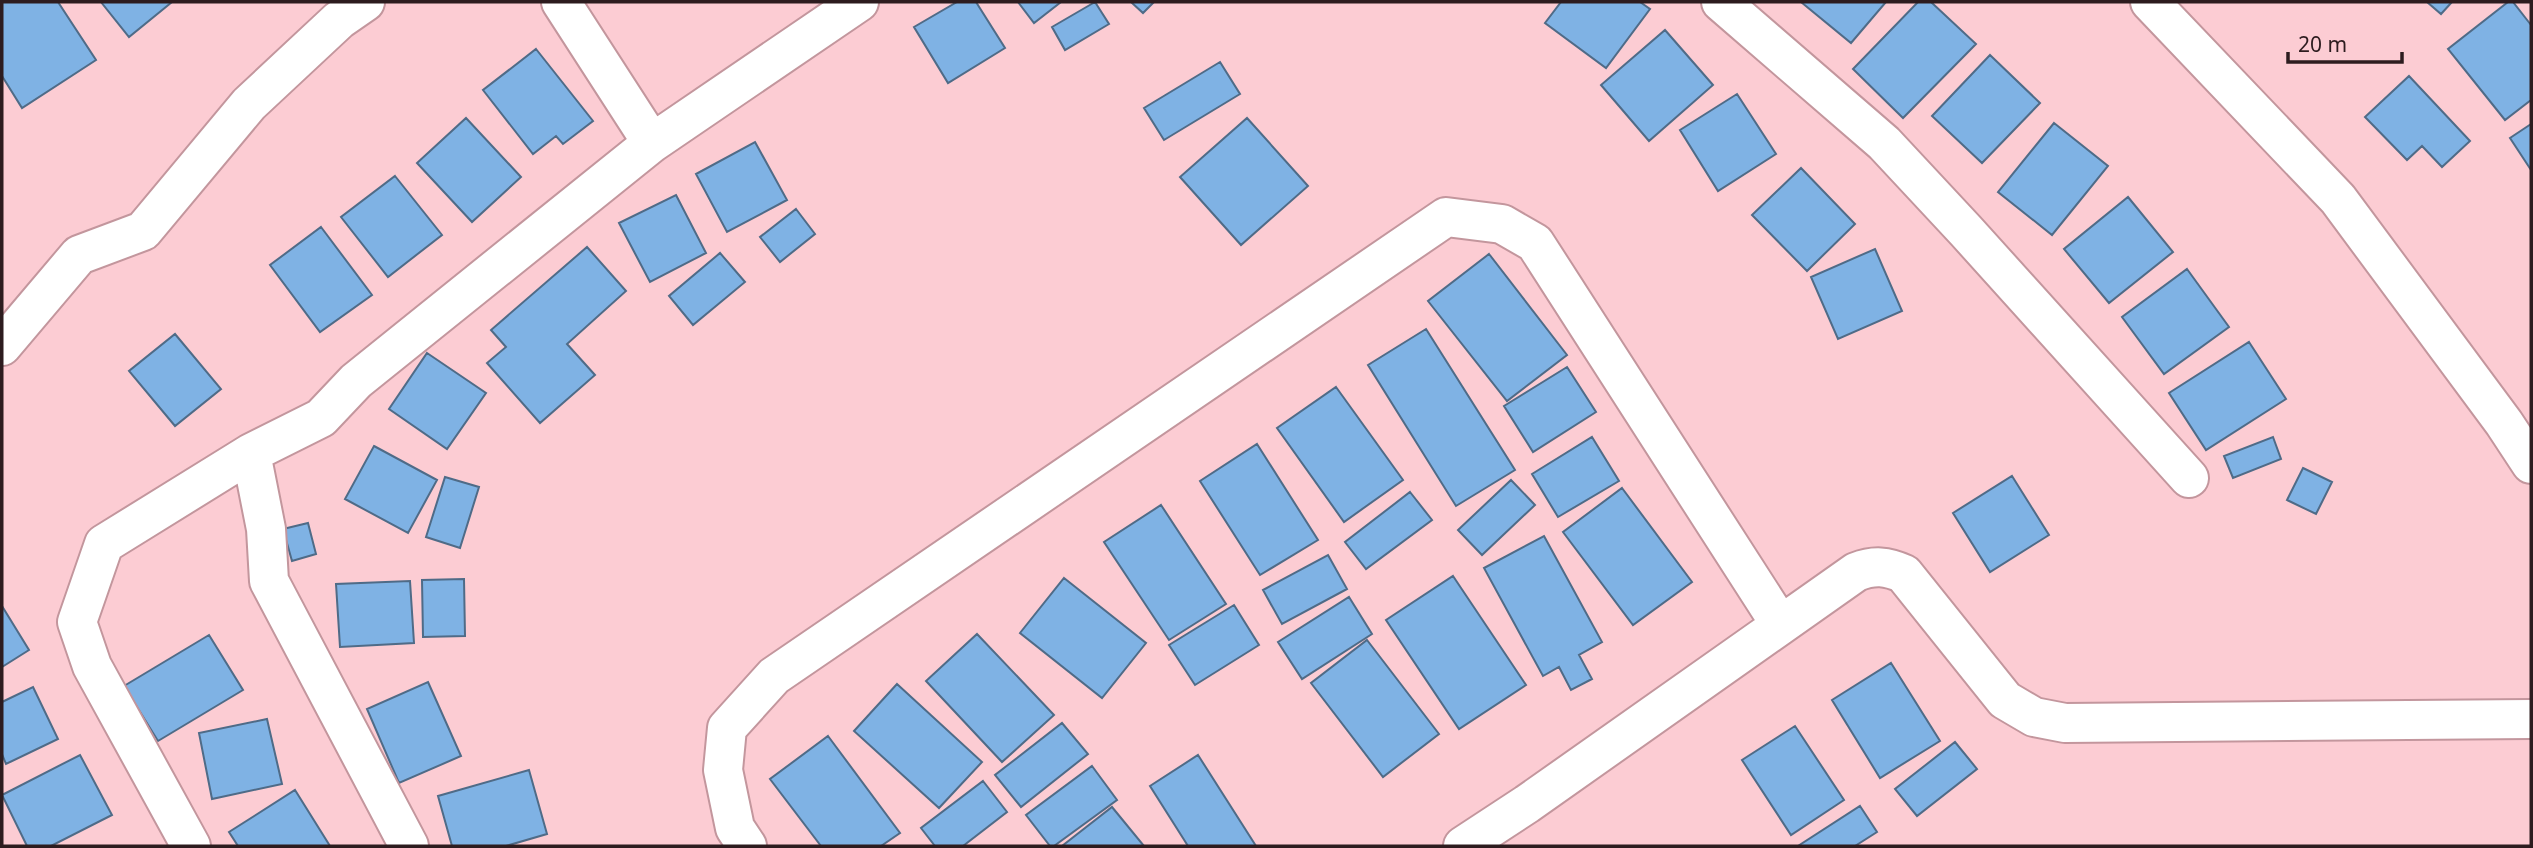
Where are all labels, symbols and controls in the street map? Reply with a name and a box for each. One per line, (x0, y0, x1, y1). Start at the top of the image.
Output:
scale bar (2288, 21, 2402, 65)
text: 20 m (2298, 30, 2347, 58)

